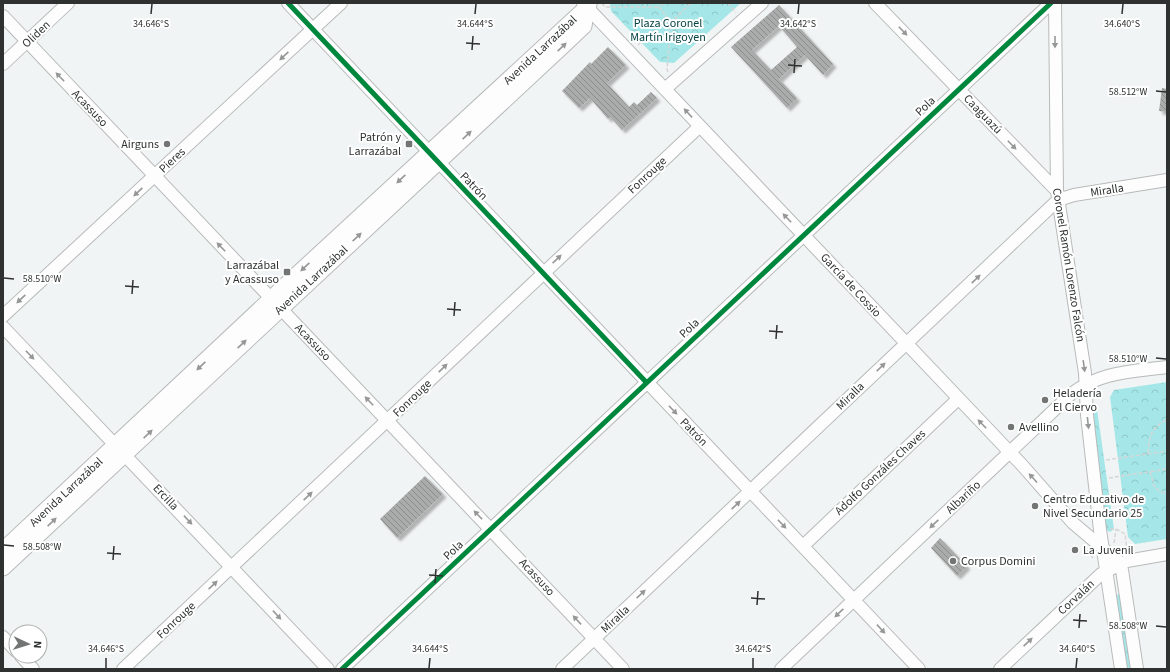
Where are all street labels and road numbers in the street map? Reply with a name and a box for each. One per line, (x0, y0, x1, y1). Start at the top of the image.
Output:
street label: Avenida Larrazábal (500, 12, 581, 89)
street label: Oliden (18, 17, 54, 52)
street label: Acassuso (68, 86, 112, 131)
street label: Caaguazú (959, 91, 1006, 138)
street label: Pola (911, 93, 939, 120)
street label: Pieres (155, 144, 189, 177)
street label: Fonrouge (624, 153, 671, 198)
street label: Patrón (456, 168, 491, 204)
street label: Miralla (1089, 179, 1125, 202)
street label: Coronel Ramón Lorenzo Falcón (1048, 187, 1089, 343)
street label: Avenida Larrazábal (271, 242, 352, 319)
street label: García de Cossio (816, 249, 885, 321)
street label: Pola (675, 315, 703, 342)
street label: Acassuso (291, 320, 335, 365)
street label: Fonrouge (389, 376, 435, 421)
street label: Miralla (832, 379, 868, 414)
street label: Patrón (676, 414, 711, 450)
street label: Adolfo Gonzáles Chaves (831, 426, 930, 519)
street label: Avenida Larrazábal (26, 454, 107, 531)
street label: Albariño (942, 477, 985, 518)
street label: Ercilla (149, 480, 182, 514)
street label: Pola (439, 537, 467, 564)
street label: Acassuso (515, 555, 559, 600)
street label: Corvalán (1054, 576, 1099, 619)
street label: Fonrouge (153, 598, 200, 643)
street label: Miralla (597, 602, 633, 637)

